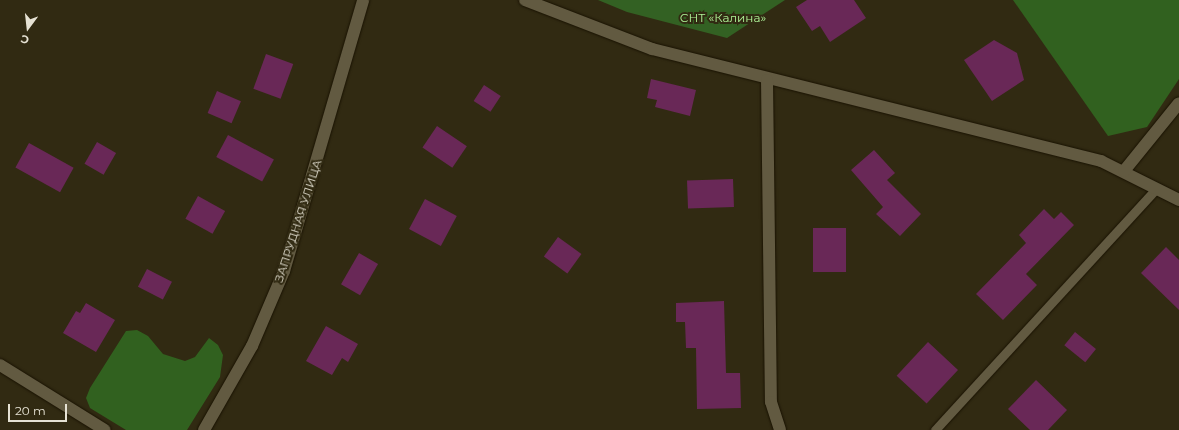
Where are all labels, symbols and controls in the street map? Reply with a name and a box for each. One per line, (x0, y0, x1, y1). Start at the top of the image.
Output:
north arrow (8, 8, 48, 48)
park label: СНТ «Калина» (680, 11, 766, 25)
text: С (19, 32, 31, 47)
street label: ЗАПРУДНАЯ УЛИЦА (271, 158, 325, 284)
scale bar (10, 396, 69, 422)
text: 20 m (15, 403, 46, 418)

